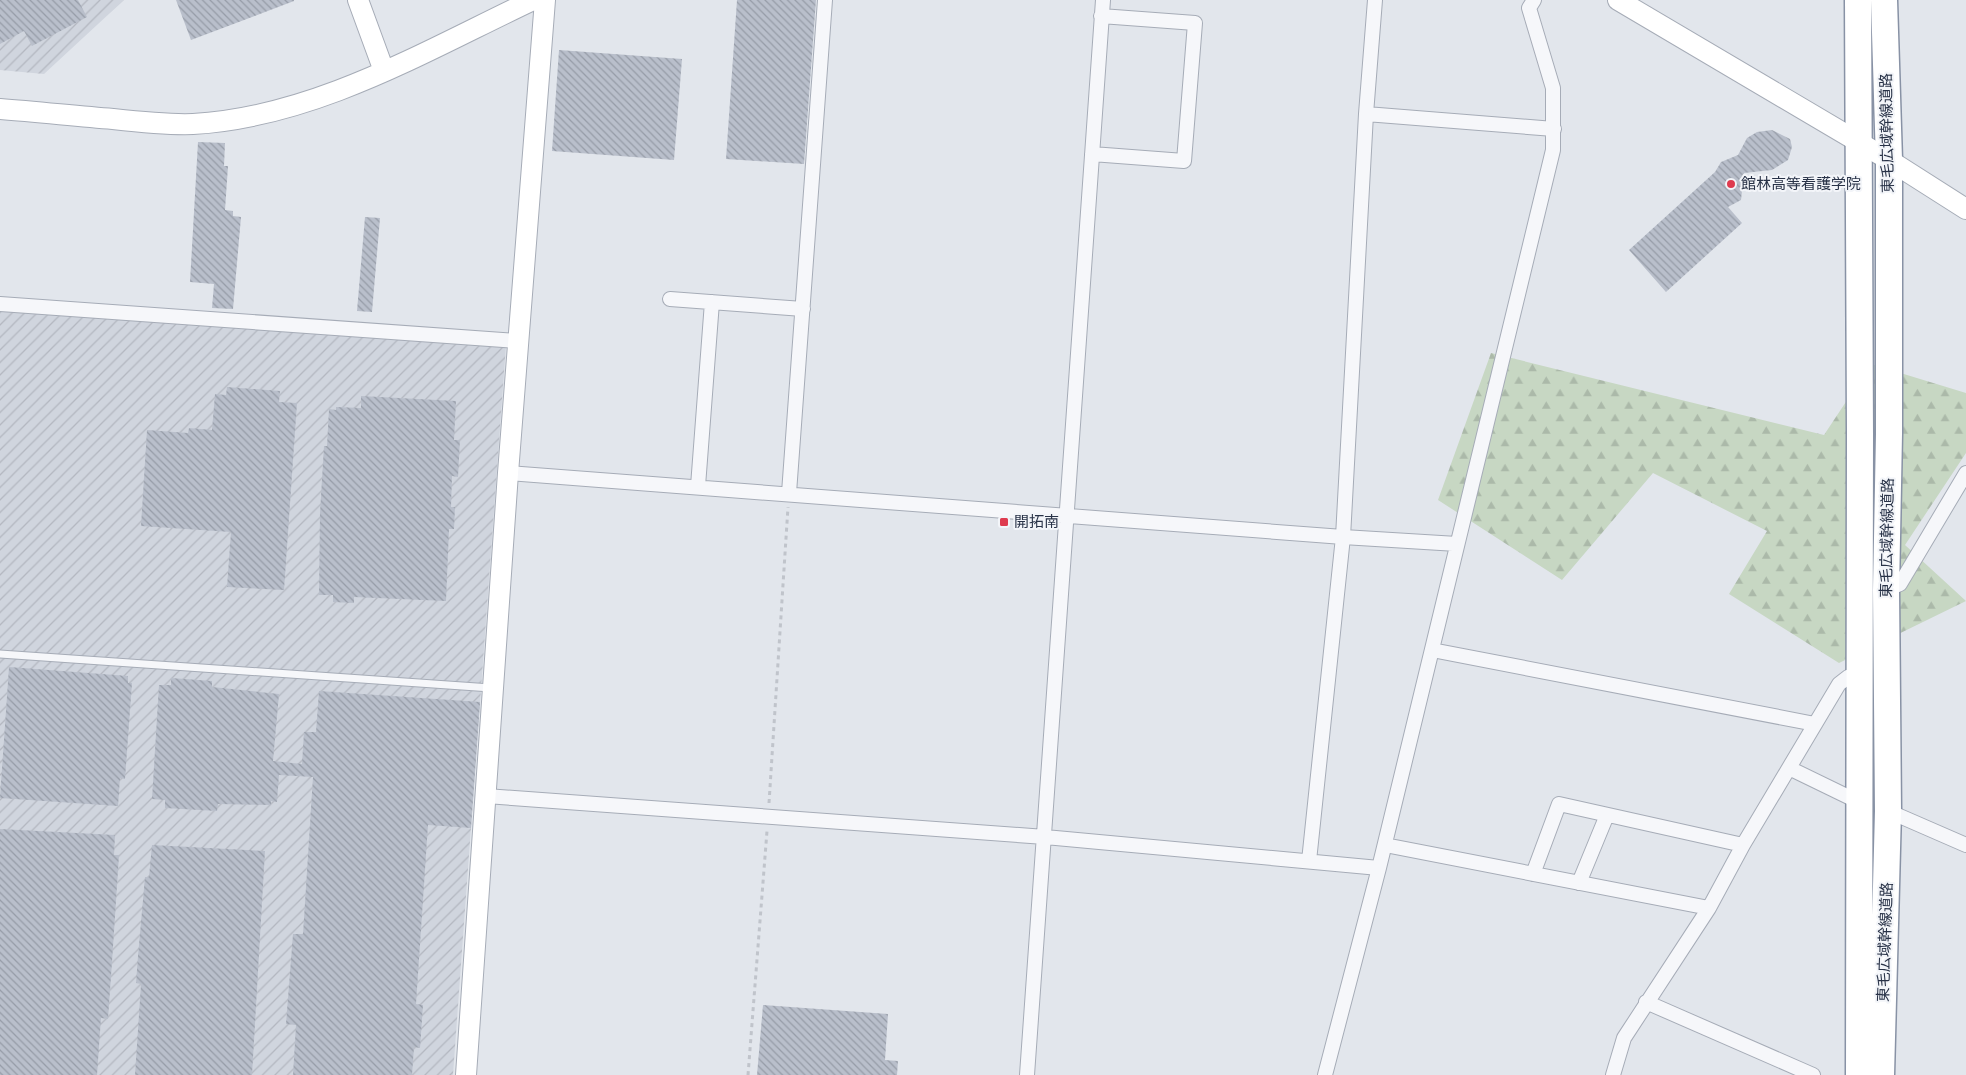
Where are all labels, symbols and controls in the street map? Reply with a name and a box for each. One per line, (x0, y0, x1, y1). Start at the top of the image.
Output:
street label: 東毛広域幹線道路 (1877, 73, 1897, 193)
place label: 館林高等看護学院 (1741, 175, 1861, 193)
marker: 館林高等看護学院 (1725, 178, 1737, 190)
street label: 東毛広域幹線道路 (1877, 478, 1897, 598)
place label: 開拓南 (1014, 513, 1059, 531)
marker: 開拓南 (998, 516, 1010, 528)
street label: 東毛広域幹線道路 (1874, 882, 1896, 1002)

